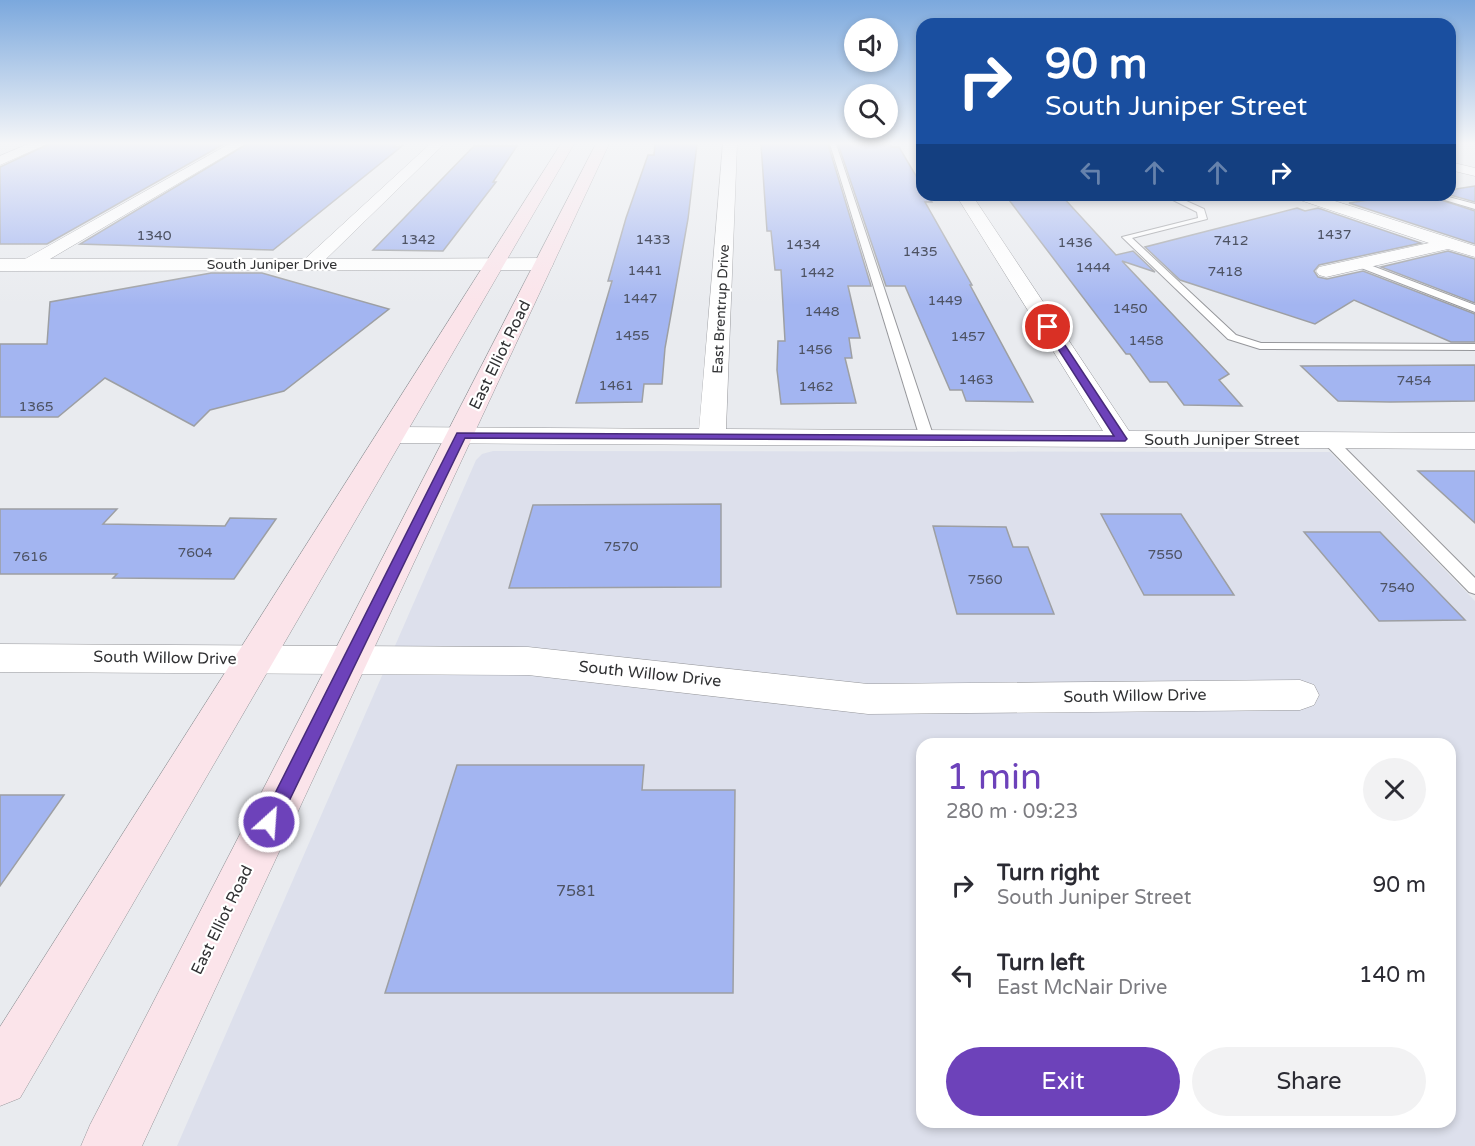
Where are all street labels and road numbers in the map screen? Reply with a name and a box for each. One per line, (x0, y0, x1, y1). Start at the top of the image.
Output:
street label: East Brentrup Drive (709, 244, 733, 374)
street label: South Juniper Drive (207, 256, 337, 273)
street label: East Elliot Road (465, 297, 535, 413)
street label: South Juniper Street (1144, 430, 1300, 450)
street label: South Willow Drive (93, 647, 237, 669)
street label: South Willow Drive (578, 657, 722, 691)
street label: South Willow Drive (1063, 685, 1207, 707)
street label: East Elliot Road (187, 862, 257, 978)

